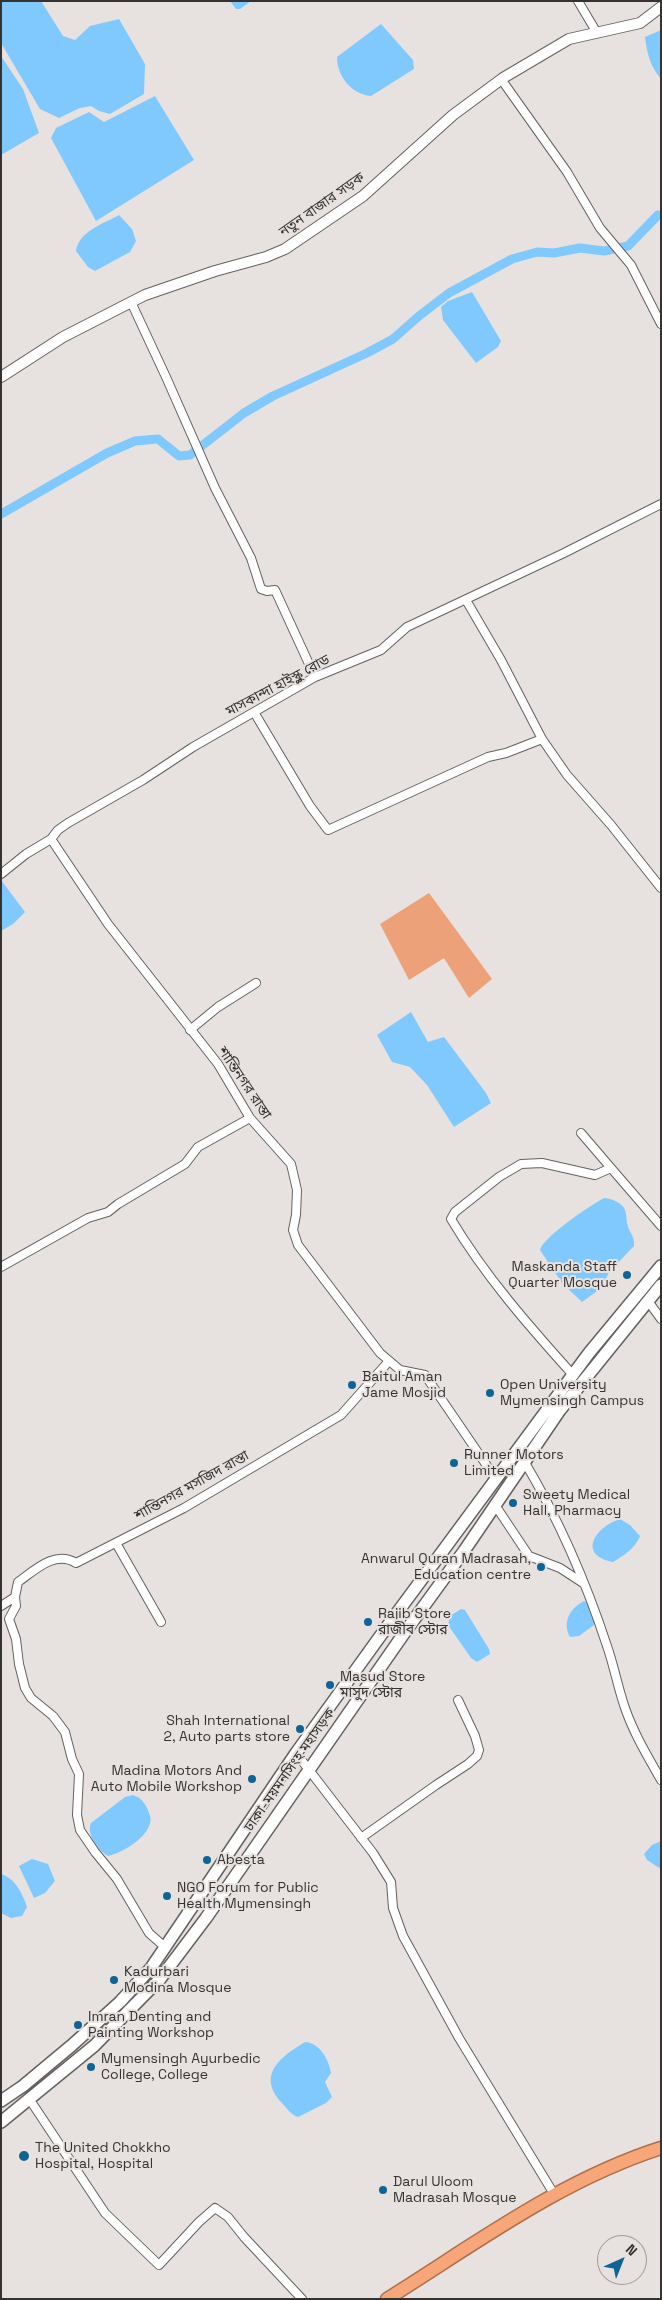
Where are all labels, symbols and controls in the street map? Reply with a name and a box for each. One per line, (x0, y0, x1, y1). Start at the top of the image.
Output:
street label: নতুন বাজার সড়ক (276, 169, 368, 241)
street label: মাসকান্দা হাইস্কুল রোড (223, 652, 333, 720)
street label: শান্তিনগর রাস্তা (214, 1044, 274, 1122)
place label: Maskanda Staff Quarter Mosque (508, 1259, 617, 1292)
marker: Maskanda Staff Quarter Mosque (621, 1269, 633, 1281)
place label: Baitul Aman Jame Mosjid (362, 1369, 446, 1401)
place label: Open University Mymensingh Campus (500, 1377, 644, 1410)
marker: Baitul Aman Jame Mosjid (346, 1379, 358, 1391)
marker: Open University Mymensingh Campus (484, 1387, 496, 1399)
place label: Runner Motors Limited (464, 1447, 564, 1480)
street label: শান্তিনগর মসজিদ রাস্তা (132, 1448, 252, 1524)
marker: Runner Motors Limited (448, 1457, 460, 1469)
place label: Sweety Medical Hall, Pharmacy (523, 1487, 630, 1520)
marker: Sweety Medical Hall, Pharmacy (507, 1497, 519, 1509)
place label: Anwarul Quran Madrasah, Education centre (361, 1551, 531, 1584)
marker: Anwarul Quran Madrasah, Education centre (535, 1561, 547, 1573)
place label: Rajib Store রাজীব স্টোর (378, 1606, 451, 1638)
marker: Rajib Store রাজীব স্টোর (362, 1616, 374, 1628)
place label: Masud Store মাসুদ স্টোর (340, 1669, 425, 1701)
marker: Masud Store মাসুদ স্টোর (324, 1679, 336, 1691)
street label: ঢাকা-ময়মনসিংহ মহাসড়ক (241, 1705, 339, 1835)
place label: Shah International 2, Auto parts store (163, 1713, 290, 1745)
marker: Shah International 2, Auto parts store (294, 1723, 306, 1735)
place label: Madina Motors And Auto Mobile Workshop (91, 1763, 242, 1795)
marker: Madina Motors And Auto Mobile Workshop (246, 1773, 258, 1785)
place label: Abesta (217, 1852, 265, 1868)
marker: Abesta (201, 1854, 213, 1866)
place label: NGO Forum for Public Health Mymensingh (177, 1880, 319, 1912)
marker: NGO Forum for Public Health Mymensingh (161, 1890, 173, 1902)
place label: Kadurbari Modina Mosque (124, 1964, 231, 1996)
marker: Kadurbari Modina Mosque (108, 1974, 120, 1986)
place label: Imran Denting and Painting Workshop (88, 2009, 214, 2041)
marker: Imran Denting and Painting Workshop (72, 2019, 84, 2031)
place label: Mymensingh Ayurbedic College, College (101, 2051, 261, 2084)
marker: Mymensingh Ayurbedic College, College (85, 2061, 97, 2073)
place label: The United Chokkho Hospital, Hospital (35, 2140, 171, 2172)
marker: The United Chokkho Hospital, Hospital (17, 2149, 31, 2163)
place label: Darul Uloom Madrasah Mosque (393, 2174, 517, 2206)
marker: Darul Uloom Madrasah Mosque (377, 2184, 389, 2196)
north arrow (597, 2235, 647, 2285)
text: N (622, 2240, 641, 2260)

